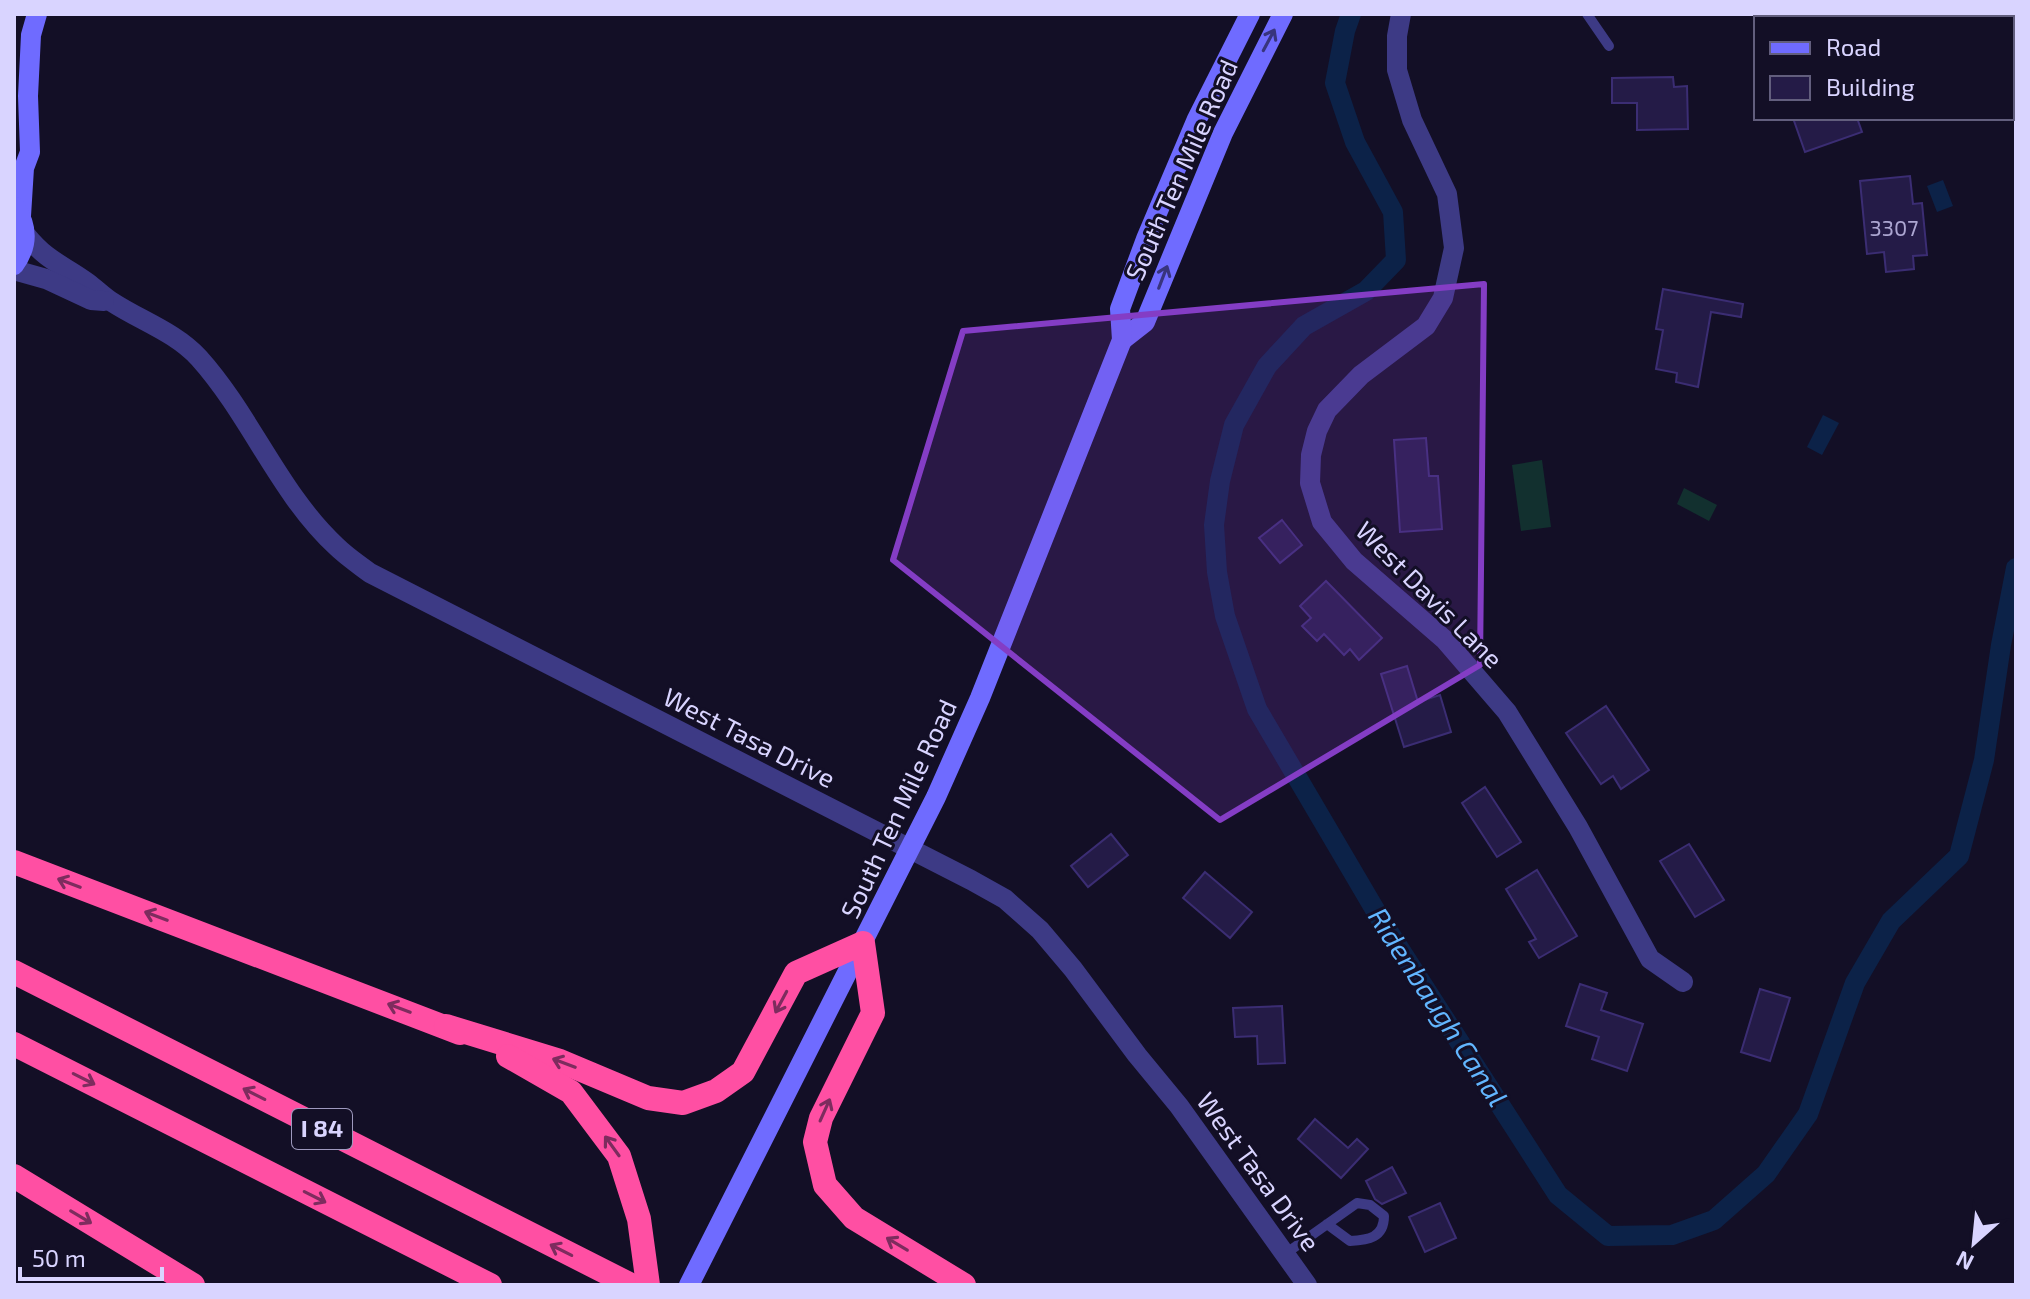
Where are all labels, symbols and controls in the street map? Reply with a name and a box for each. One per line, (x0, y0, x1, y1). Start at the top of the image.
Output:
legend (1754, 16, 2014, 120)
one-way arrow (1262, 29, 1278, 52)
text: Road (1826, 32, 1881, 61)
street label: South Ten Mile Road (1118, 54, 1243, 284)
text: Building (1826, 72, 1915, 101)
house number: 3307 (1870, 214, 1919, 240)
one-way arrow (1157, 265, 1171, 290)
street label: West Davis Lane (1350, 514, 1510, 674)
street label: West Tasa Drive (659, 680, 841, 793)
street label: South Ten Mile Road (833, 694, 962, 923)
one-way arrow (57, 875, 82, 889)
water label: Ridenbaugh Canal (1362, 901, 1516, 1112)
one-way arrow (144, 908, 169, 922)
one-way arrow (772, 989, 788, 1013)
one-way arrow (387, 1000, 412, 1014)
one-way arrow (552, 1055, 576, 1069)
one-way arrow (71, 1072, 95, 1087)
one-way arrow (243, 1086, 267, 1101)
street label: West Tasa Drive (1191, 1086, 1327, 1256)
one-way arrow (819, 1099, 834, 1123)
road number: I 84 (292, 1109, 352, 1149)
one-way arrow (603, 1136, 620, 1158)
one-way arrow (303, 1189, 327, 1205)
north arrow (1934, 1203, 2014, 1283)
one-way arrow (69, 1209, 92, 1225)
scale bar (20, 1231, 162, 1281)
one-way arrow (886, 1236, 909, 1252)
one-way arrow (550, 1241, 574, 1257)
text: 50 m (32, 1243, 86, 1272)
text: N (1951, 1247, 1977, 1277)

